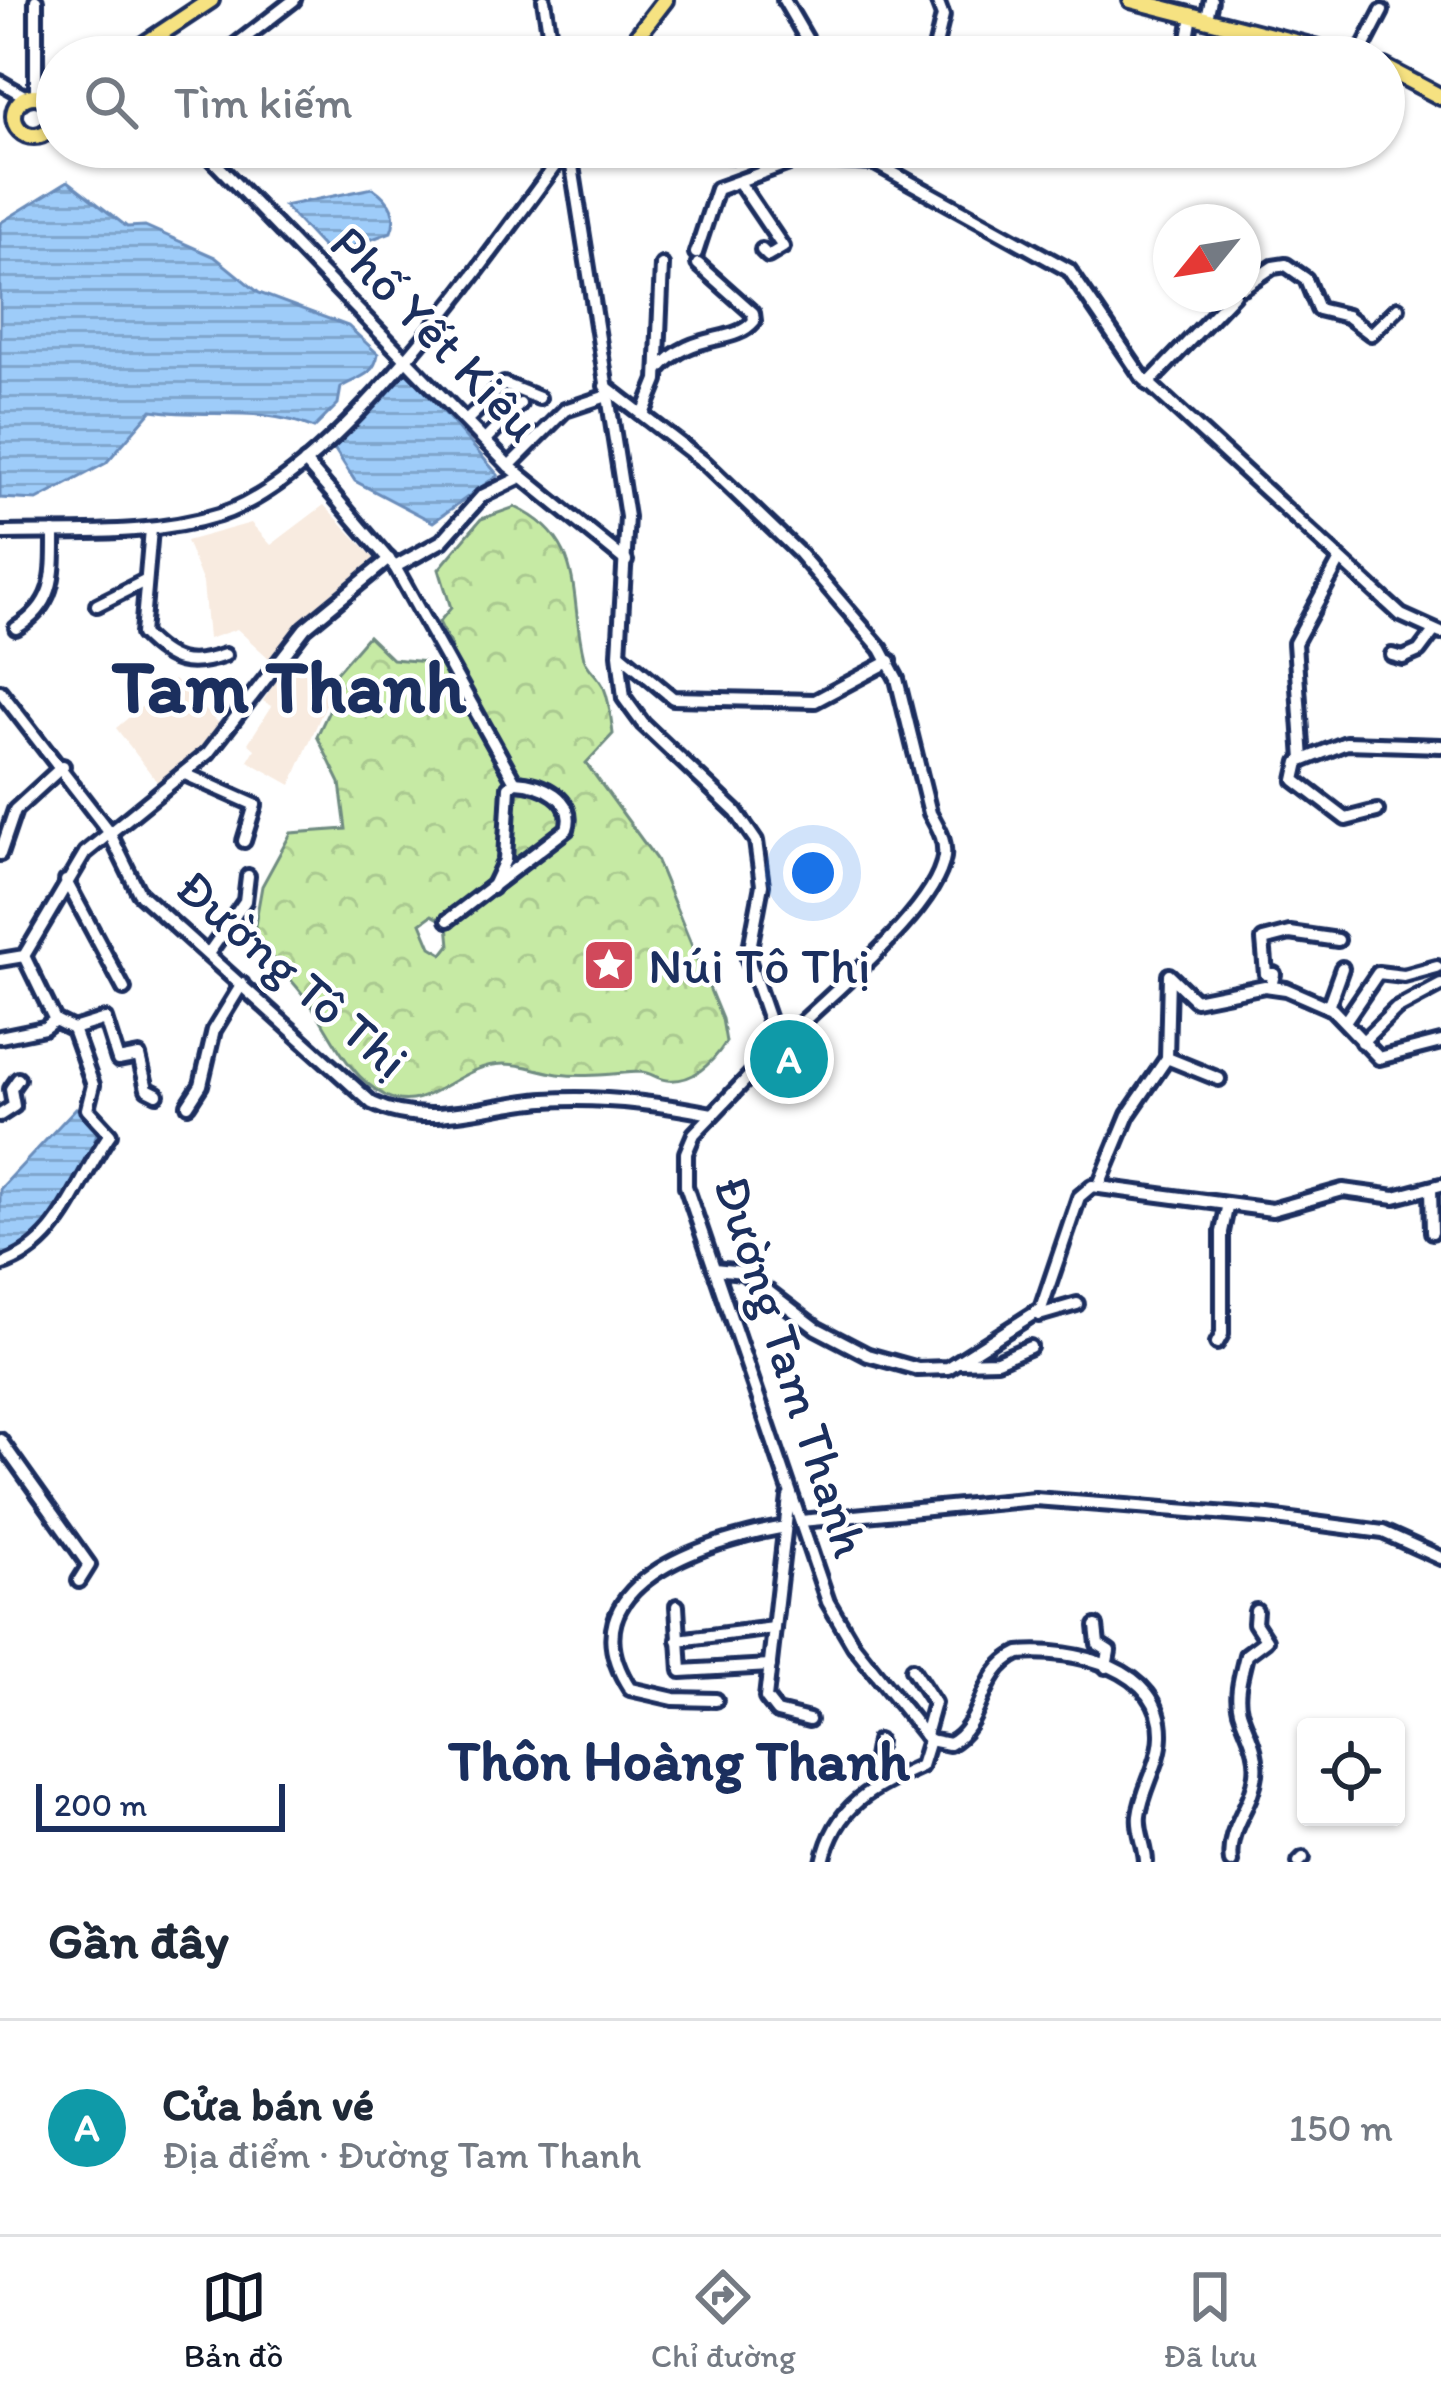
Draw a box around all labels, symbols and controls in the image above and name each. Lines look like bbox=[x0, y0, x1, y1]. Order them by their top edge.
search box bbox=[36, 36, 1405, 168]
icon: search bbox=[78, 69, 144, 135]
text: Tìm kiếm bbox=[174, 75, 353, 129]
north arrow bbox=[1153, 204, 1261, 312]
street label: Phố Yết Kiêu bbox=[318, 213, 553, 454]
district label: Tam Thanh bbox=[111, 641, 467, 731]
your location bbox=[783, 843, 843, 903]
street label: Đường Tô Thị bbox=[164, 856, 421, 1091]
place label: Núi Tô Thị bbox=[648, 935, 870, 996]
place icon: Núi Tô Thị bbox=[581, 937, 637, 993]
pin: A bbox=[750, 1014, 828, 1104]
street label: Đường Tam Thanh bbox=[701, 1168, 882, 1564]
map controls bbox=[1297, 1718, 1405, 1826]
button: locate bbox=[1297, 1718, 1405, 1826]
district label: Thôn Hoàng Thanh bbox=[447, 1726, 911, 1794]
scale bar bbox=[36, 1778, 285, 1831]
text: 200 m bbox=[54, 1785, 147, 1824]
text: Gần đây bbox=[48, 1910, 229, 1971]
text: Cửa bán vé bbox=[162, 2077, 374, 2131]
text: A bbox=[75, 2104, 99, 2151]
text: 150 m bbox=[1289, 2104, 1393, 2151]
text: Địa điểm · Đường Tam Thanh bbox=[162, 2131, 641, 2178]
tab: Bản đồ bbox=[184, 2264, 283, 2375]
tab: Chỉ đường bbox=[651, 2264, 796, 2375]
tab: Đã lưu bbox=[1163, 2264, 1257, 2375]

